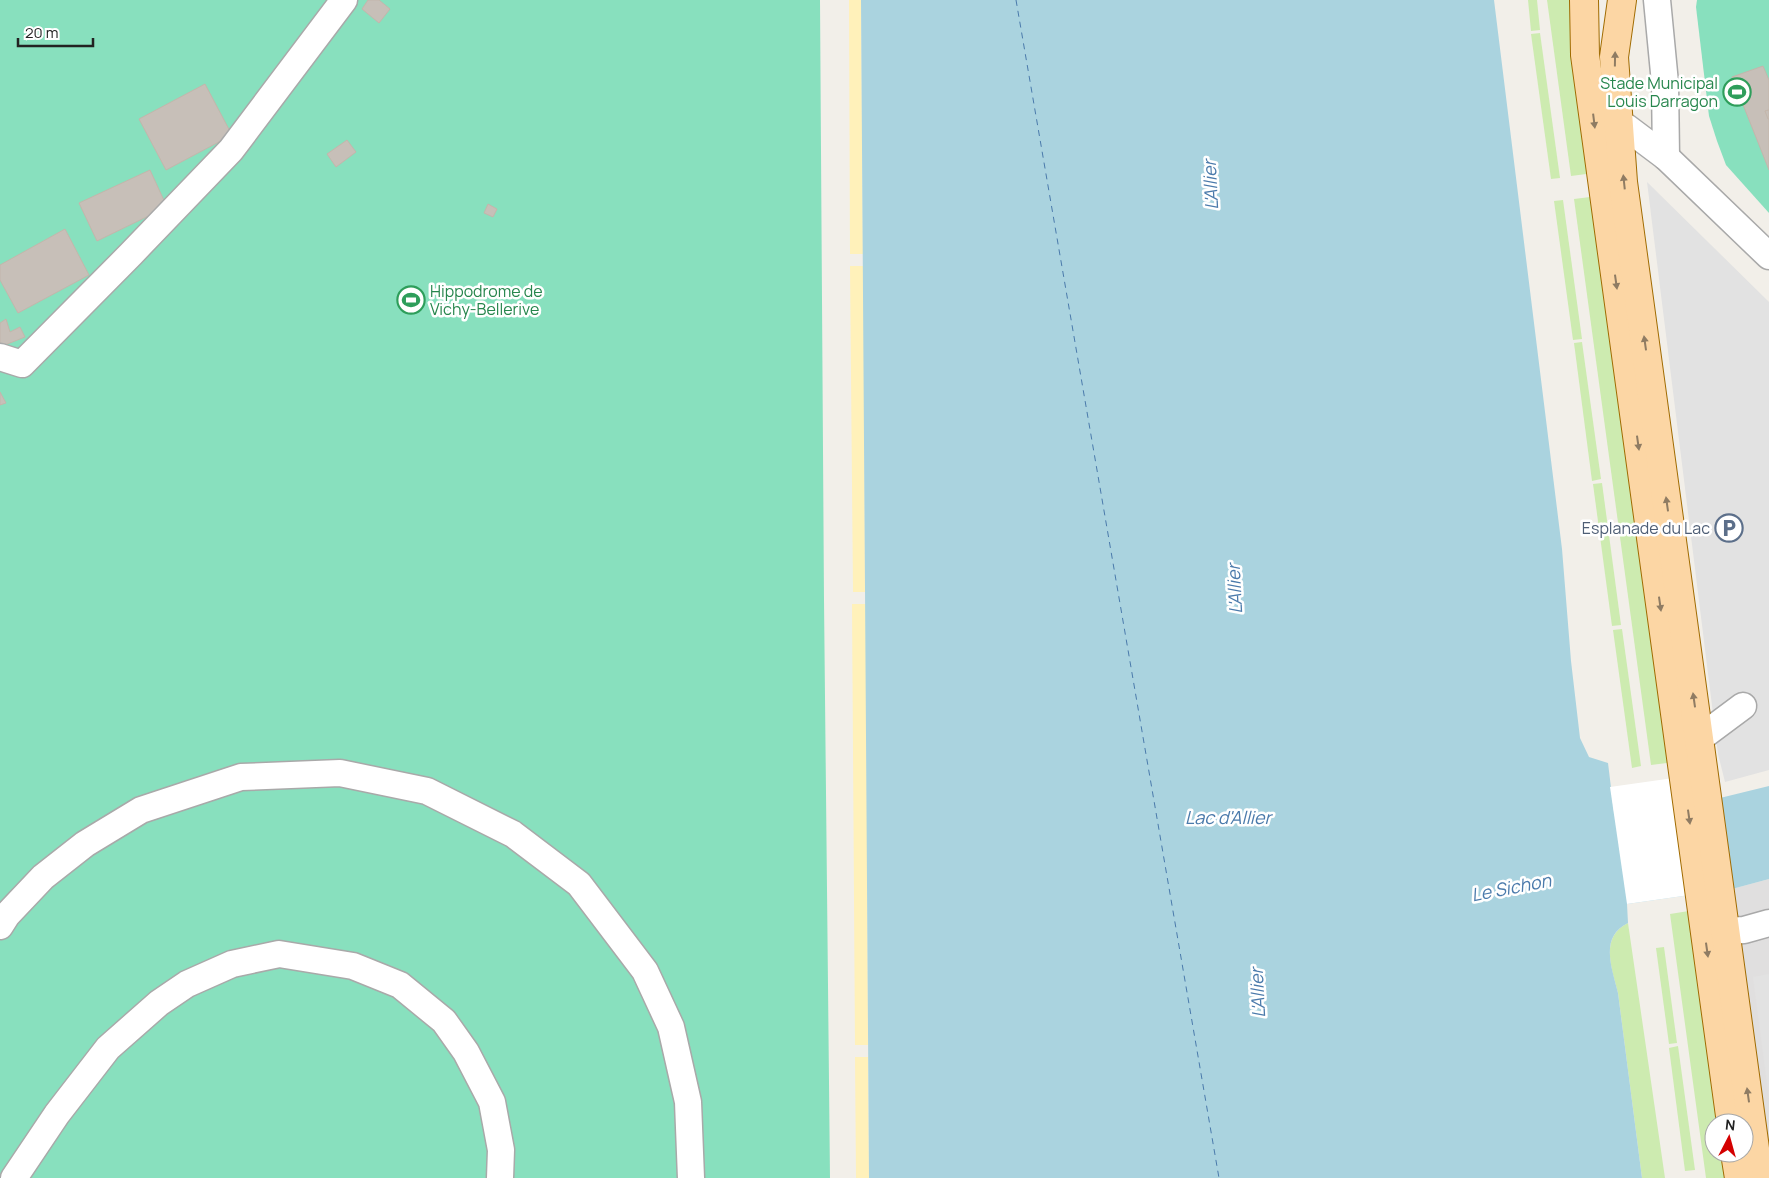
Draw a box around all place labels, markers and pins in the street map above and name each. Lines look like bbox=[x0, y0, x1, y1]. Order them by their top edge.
place label: Stade Municipal Louis Darragon bbox=[1600, 72, 1718, 112]
sports icon: Stade Municipal Louis Darragon bbox=[1722, 77, 1752, 107]
place label: Hippodrome de Vichy-Bellerive bbox=[430, 280, 543, 320]
sports icon: Hippodrome de Vichy-Bellerive bbox=[396, 285, 426, 315]
parking icon: Esplanade du Lac bbox=[1714, 513, 1744, 543]
place label: Esplanade du Lac bbox=[1582, 517, 1710, 539]

